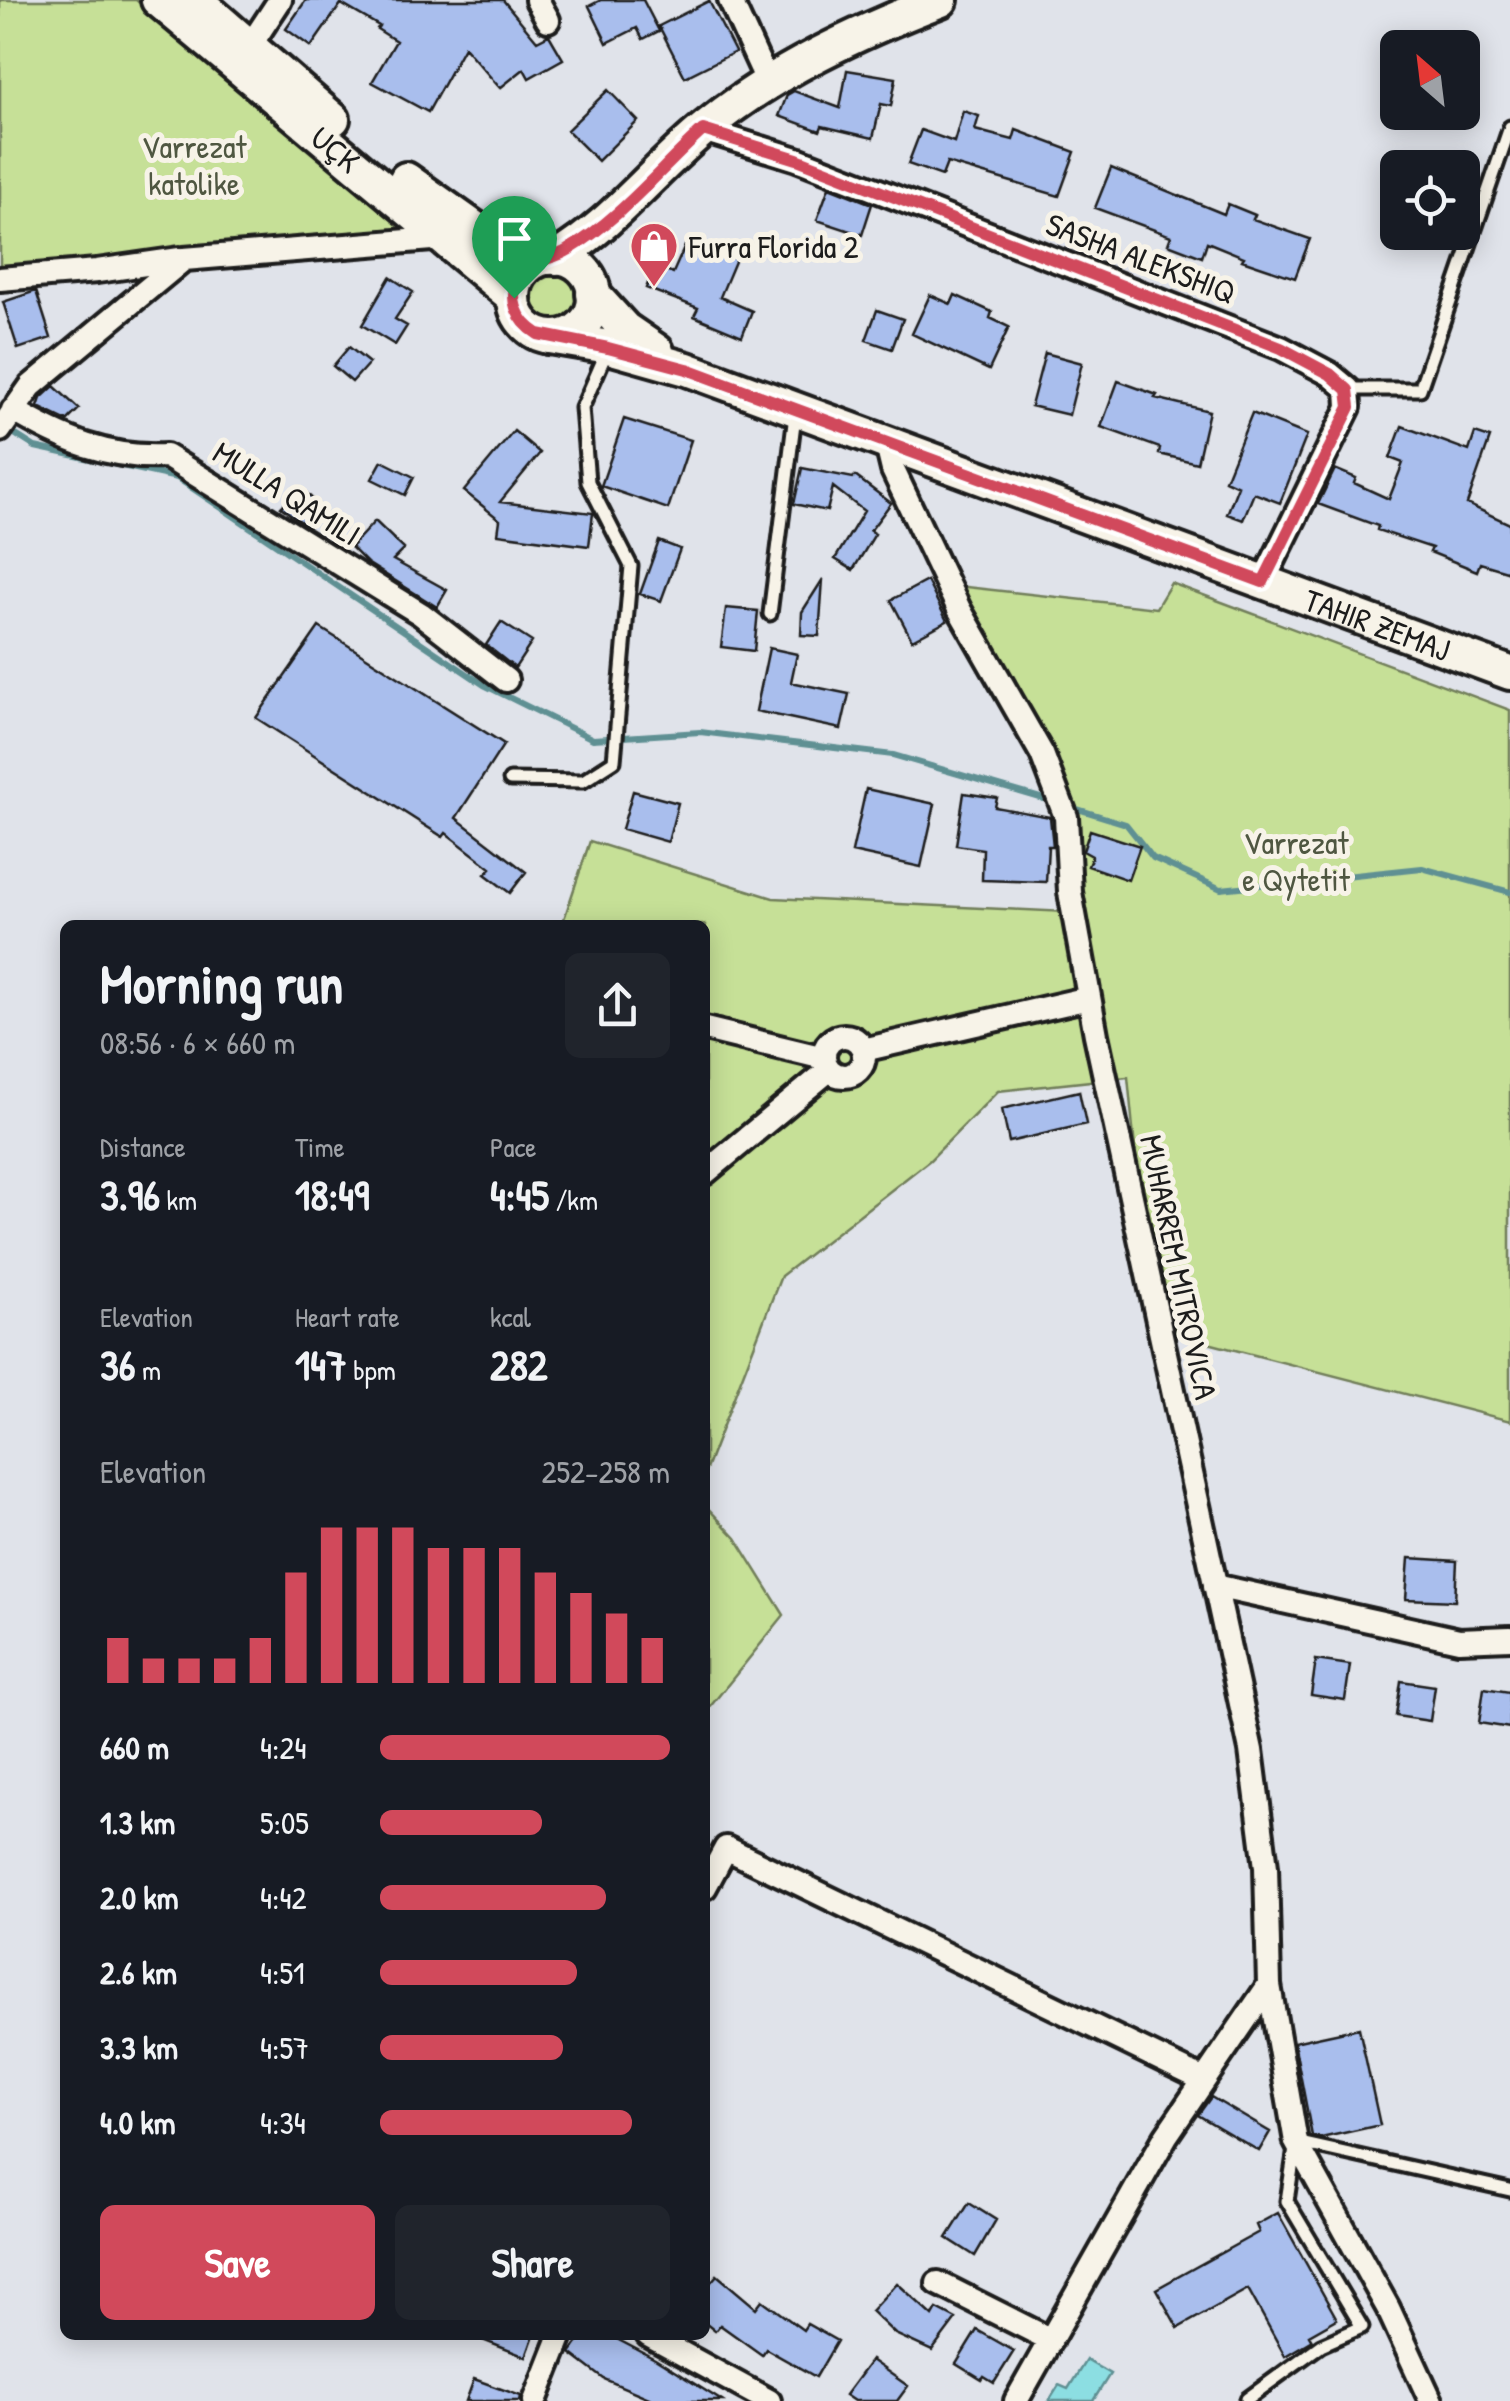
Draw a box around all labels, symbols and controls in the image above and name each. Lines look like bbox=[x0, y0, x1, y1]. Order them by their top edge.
north arrow bbox=[1380, 30, 1480, 130]
map controls bbox=[1380, 30, 1480, 250]
street label: UÇK bbox=[302, 116, 370, 182]
park label: Varrezat katolike bbox=[141, 125, 248, 205]
button: locate bbox=[1380, 150, 1480, 250]
pin bbox=[472, 196, 557, 299]
street label: SASHA ALEKSHIQ bbox=[1040, 202, 1242, 314]
icon: arrive bbox=[487, 211, 542, 266]
shop icon: Furra Florida 2 bbox=[628, 220, 680, 288]
place label: Furra Florida 2 bbox=[688, 225, 859, 268]
street label: MULLA QAMILI bbox=[205, 431, 369, 555]
street label: TAHIR ZEMAJ bbox=[1299, 578, 1456, 671]
park label: Varrezat e Qytetit bbox=[1242, 821, 1351, 901]
text: Morning run bbox=[100, 946, 343, 1020]
button: share bbox=[565, 953, 670, 1058]
text: 08:56 · 6 × 660 m bbox=[100, 1021, 295, 1064]
text: Distance bbox=[100, 1128, 186, 1166]
text: Time bbox=[295, 1128, 345, 1166]
text: Pace bbox=[490, 1128, 536, 1166]
street label: MUHARREM MITROVICA bbox=[1130, 1131, 1228, 1404]
text: 3.96 bbox=[100, 1166, 160, 1223]
text: 18:49 bbox=[295, 1166, 369, 1223]
text: 4:45 bbox=[490, 1166, 549, 1223]
text: km bbox=[160, 1181, 197, 1219]
text: /km bbox=[549, 1181, 598, 1219]
text: Elevation bbox=[100, 1298, 193, 1336]
text: Heart rate bbox=[295, 1298, 400, 1336]
text: kcal bbox=[490, 1298, 531, 1336]
text: 36 bbox=[100, 1336, 136, 1393]
text: 147 bbox=[295, 1336, 347, 1393]
text: 282 bbox=[490, 1336, 548, 1393]
text: m bbox=[136, 1351, 161, 1389]
text: bpm bbox=[347, 1351, 396, 1389]
text: Elevation bbox=[100, 1450, 206, 1493]
text: 252–258 m bbox=[542, 1450, 670, 1493]
text: 660 m bbox=[100, 1726, 169, 1769]
text: 4:24 bbox=[260, 1726, 306, 1769]
text: 1.3 km bbox=[100, 1801, 175, 1844]
text: 5:05 bbox=[260, 1801, 309, 1844]
text: 2.0 km bbox=[100, 1876, 179, 1919]
text: 4:42 bbox=[260, 1876, 306, 1919]
text: 2.6 km bbox=[100, 1951, 177, 1994]
text: 4:51 bbox=[260, 1951, 305, 1994]
text: 3.3 km bbox=[100, 2026, 178, 2069]
text: 4:57 bbox=[260, 2026, 309, 2069]
text: 4.0 km bbox=[100, 2101, 176, 2144]
text: 4:34 bbox=[260, 2101, 306, 2144]
button: Save bbox=[100, 2205, 375, 2320]
button: Share bbox=[395, 2205, 670, 2320]

